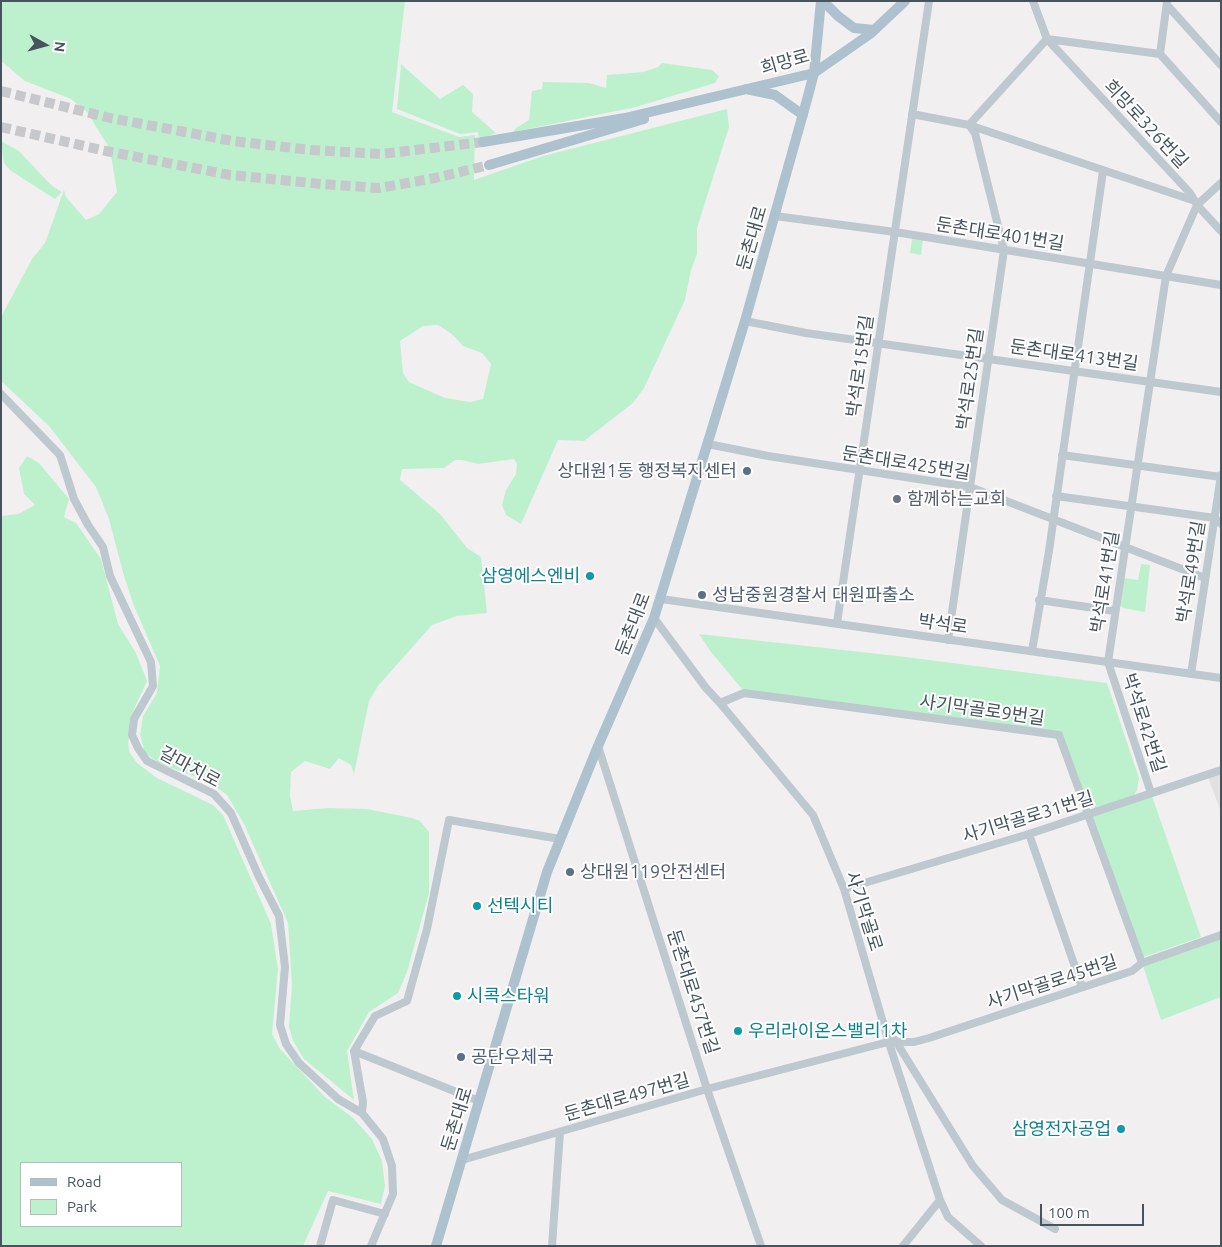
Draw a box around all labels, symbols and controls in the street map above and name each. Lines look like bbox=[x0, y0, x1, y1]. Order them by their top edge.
north arrow bbox=[20, 20, 70, 70]
text: N bbox=[51, 41, 68, 53]
street label: 희망로 bbox=[758, 45, 812, 79]
street label: 희망로326번길 bbox=[1099, 75, 1193, 173]
street label: 둔촌대로 bbox=[732, 203, 772, 273]
street label: 둔촌대로401번길 bbox=[934, 213, 1066, 255]
street label: 박석로15번길 bbox=[842, 313, 878, 419]
street label: 박석로25번길 bbox=[952, 326, 988, 432]
street label: 둔촌대로413번길 bbox=[1008, 335, 1140, 375]
street label: 둔촌대로425번길 bbox=[840, 442, 972, 484]
place label: 상대원1동 행정복지센터 bbox=[557, 460, 737, 482]
marker: 상대원1동 행정복지센터 bbox=[741, 465, 753, 477]
place label: 함께하는교회 bbox=[907, 488, 1006, 510]
marker: 함께하는교회 bbox=[891, 493, 903, 505]
street label: 박석로49번길 bbox=[1172, 519, 1210, 625]
street label: 박석로41번길 bbox=[1086, 529, 1124, 635]
place label: 삼영에스엔비 bbox=[481, 565, 580, 587]
marker: 삼영에스엔비 bbox=[584, 570, 596, 582]
place label: 성남중원경찰서 대원파출소 bbox=[712, 584, 915, 606]
street label: 둔촌대로 bbox=[611, 589, 655, 659]
marker: 성남중원경찰서 대원파출소 bbox=[696, 589, 708, 601]
street label: 박석로 bbox=[917, 610, 969, 638]
street label: 박석로42번길 bbox=[1118, 671, 1170, 775]
street label: 사기막골로9번길 bbox=[918, 691, 1046, 729]
street label: 갈마치로 bbox=[156, 742, 224, 792]
street label: 사기막골로31번길 bbox=[960, 787, 1096, 847]
place label: 상대원119안전센터 bbox=[580, 861, 726, 883]
marker: 상대원119안전센터 bbox=[564, 866, 576, 878]
street label: 사기막골로 bbox=[841, 868, 887, 954]
place label: 선텍시티 bbox=[487, 895, 553, 917]
marker: 선텍시티 bbox=[471, 900, 483, 912]
street label: 둔촌대로457번길 bbox=[663, 927, 723, 1057]
street label: 사기막골로45번길 bbox=[984, 951, 1120, 1013]
place label: 시콕스타워 bbox=[467, 985, 550, 1007]
marker: 시콕스타워 bbox=[451, 990, 463, 1002]
place label: 우리라이온스밸리1차 bbox=[748, 1020, 907, 1042]
marker: 우리라이온스밸리1차 bbox=[732, 1025, 744, 1037]
place label: 공단우체국 bbox=[471, 1046, 554, 1068]
marker: 공단우체국 bbox=[455, 1051, 467, 1063]
street label: 둔촌대로497번길 bbox=[562, 1069, 692, 1125]
street label: 둔촌대로 bbox=[437, 1084, 477, 1154]
place label: 삼영전자공업 bbox=[1012, 1118, 1111, 1140]
marker: 삼영전자공업 bbox=[1115, 1123, 1127, 1135]
legend bbox=[20, 1162, 182, 1227]
text: Road bbox=[67, 1173, 102, 1190]
scale bar bbox=[1042, 1194, 1146, 1226]
text: Park bbox=[67, 1198, 97, 1215]
text: 100 m bbox=[1048, 1204, 1090, 1221]

